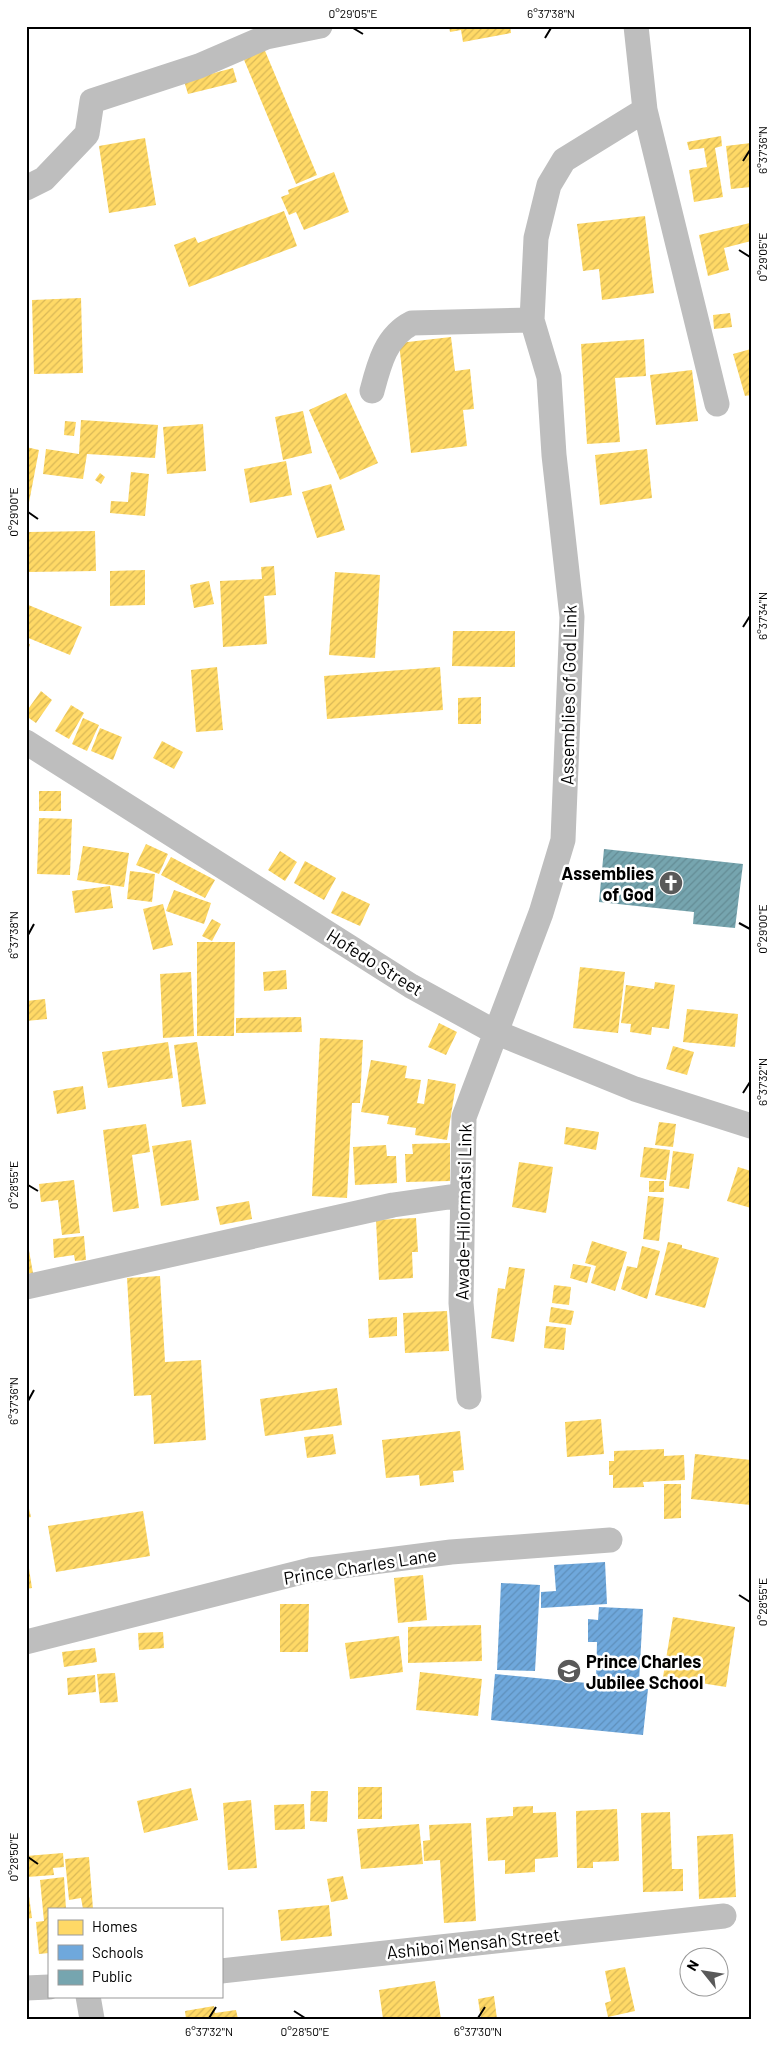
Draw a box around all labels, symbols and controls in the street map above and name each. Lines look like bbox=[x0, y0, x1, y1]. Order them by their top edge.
text: 0°29'05"E bbox=[329, 6, 377, 20]
text: 6°37'38"N bbox=[527, 6, 575, 20]
text: 6°37'36"N bbox=[755, 126, 769, 174]
text: 0°29'05"E bbox=[755, 233, 769, 281]
text: 0°29'00"E bbox=[6, 487, 20, 537]
text: 6°37'34"N bbox=[755, 592, 769, 640]
street label: Assemblies of God Link bbox=[555, 605, 581, 785]
place label: Assemblies of God bbox=[561, 862, 654, 905]
church icon: Assemblies of God bbox=[658, 870, 684, 896]
text: 0°29'00"E bbox=[755, 904, 769, 954]
text: 6°37'38"N bbox=[6, 911, 20, 959]
street label: Hofedo Street bbox=[323, 924, 427, 1000]
text: 6°37'32"N bbox=[755, 1058, 769, 1106]
street label: Awade-Hilormatsi Link bbox=[450, 1123, 476, 1301]
text: 0°28'55"E bbox=[6, 1161, 20, 1209]
text: 6°37'36"N bbox=[6, 1377, 20, 1425]
street label: Prince Charles Lane bbox=[282, 1543, 438, 1589]
text: 0°28'55"E bbox=[755, 1578, 769, 1626]
place label: Prince Charles Jubilee School bbox=[586, 1650, 703, 1693]
school or university icon: Prince Charles Jubilee School bbox=[556, 1658, 582, 1684]
text: 0°28'50"E bbox=[6, 1833, 20, 1881]
legend bbox=[48, 1908, 222, 1998]
text: Homes bbox=[92, 1917, 137, 1935]
street label: Ashiboi Mensah Street bbox=[385, 1923, 561, 1963]
text: Schools bbox=[92, 1943, 144, 1961]
north arrow bbox=[680, 1948, 730, 1998]
text: N bbox=[683, 1957, 702, 1974]
text: Public bbox=[92, 1967, 132, 1985]
text: 6°37'32"N bbox=[185, 2024, 233, 2038]
text: 0°28'50"E bbox=[281, 2024, 329, 2038]
text: 6°37'30"N bbox=[454, 2024, 502, 2038]

